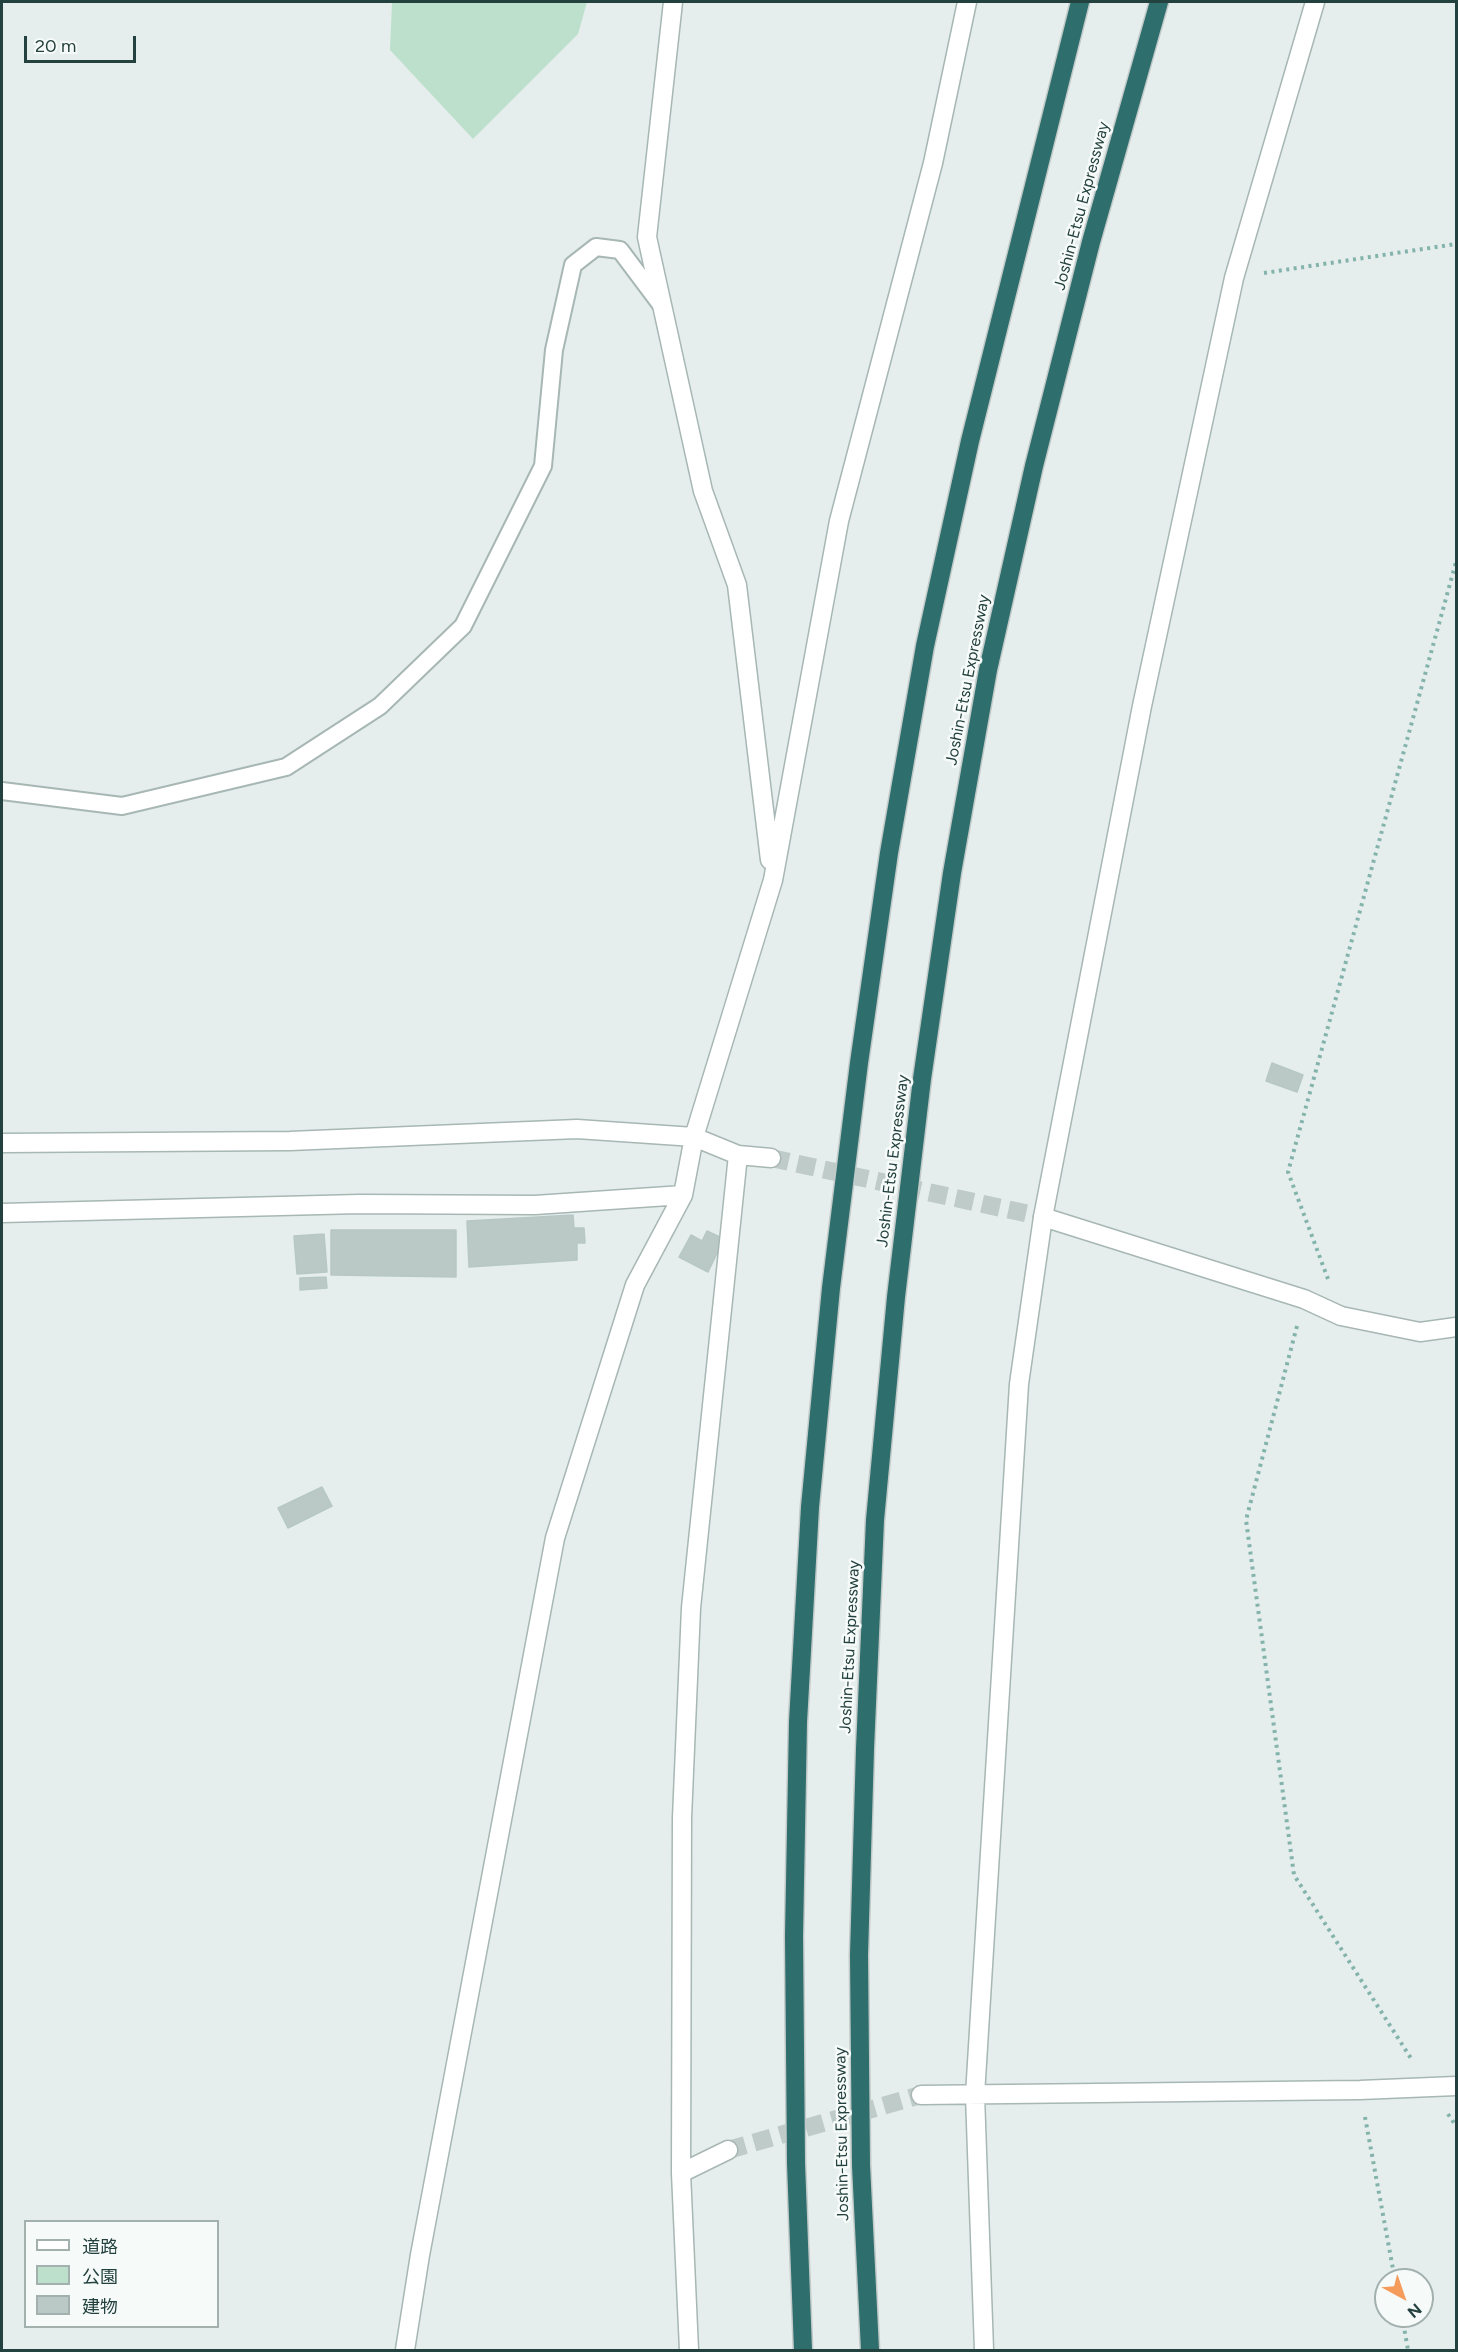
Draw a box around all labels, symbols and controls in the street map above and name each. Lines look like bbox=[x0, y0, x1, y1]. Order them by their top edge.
scale bar bbox=[27, 24, 140, 62]
text: 20 m bbox=[35, 35, 76, 57]
street label: Joshin-Etsu Expressway bbox=[1050, 120, 1114, 292]
street label: Joshin-Etsu Expressway bbox=[942, 593, 994, 767]
street label: Joshin-Etsu Expressway bbox=[873, 1074, 913, 1248]
street label: Joshin-Etsu Expressway bbox=[836, 1560, 864, 1734]
street label: Joshin-Etsu Expressway bbox=[831, 2047, 853, 2221]
legend bbox=[24, 2220, 219, 2328]
text: 道路 bbox=[82, 2236, 118, 2258]
text: 公園 bbox=[82, 2266, 118, 2288]
north arrow bbox=[1374, 2268, 1434, 2328]
text: 建物 bbox=[82, 2296, 118, 2318]
text: N bbox=[1404, 2299, 1425, 2322]

